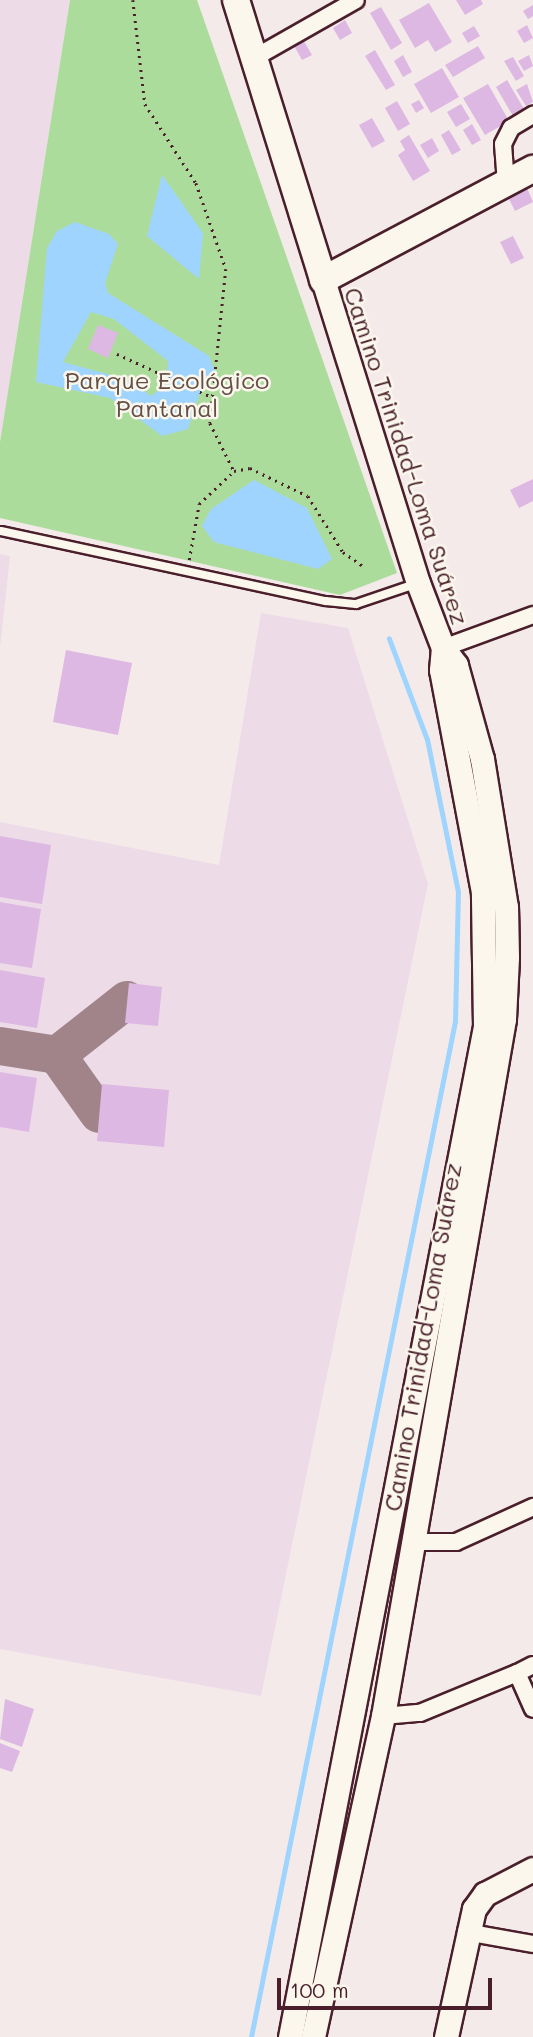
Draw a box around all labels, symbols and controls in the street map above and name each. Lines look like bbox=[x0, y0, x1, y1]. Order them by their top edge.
street label: Camino Trinidad-Loma Suárez bbox=[339, 284, 475, 628]
park label: Parque Ecológico Pantanal bbox=[65, 366, 269, 422]
street label: Camino Trinidad-Loma Suárez bbox=[377, 1161, 467, 1513]
scale bar bbox=[281, 1964, 496, 2008]
text: 100 m bbox=[290, 1976, 349, 2003]

